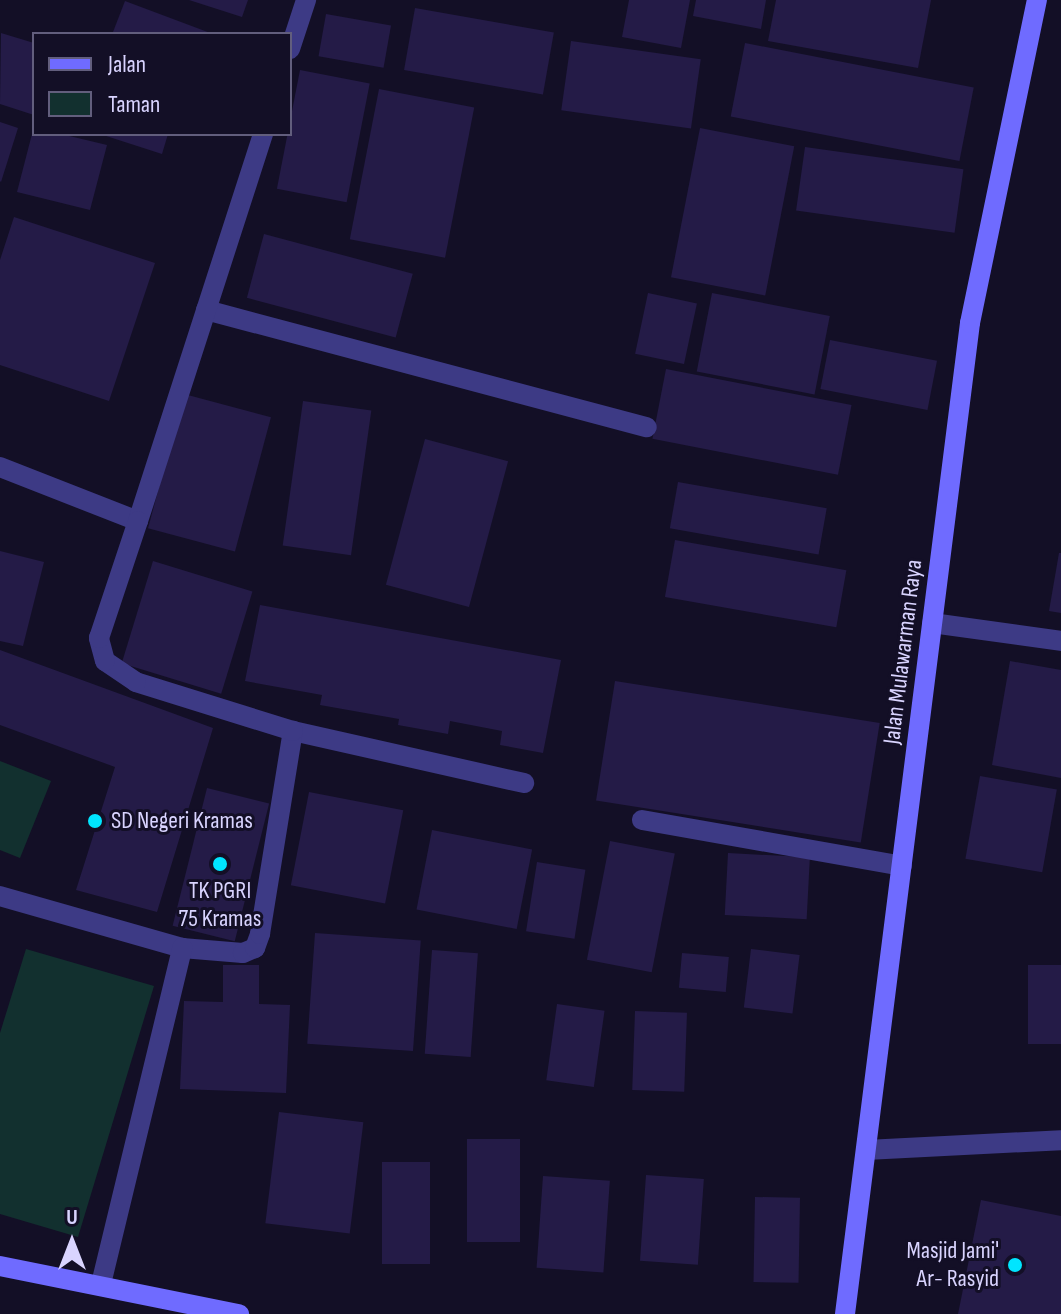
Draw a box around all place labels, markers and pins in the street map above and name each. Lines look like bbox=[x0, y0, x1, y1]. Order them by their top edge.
place label: SD Negeri Kramas bbox=[111, 807, 253, 835]
marker: SD Negeri Kramas bbox=[86, 812, 104, 830]
marker: TK PGRI 75 Kramas bbox=[211, 855, 229, 873]
place label: TK PGRI 75 Kramas bbox=[179, 877, 261, 933]
place label: Masjid Jami' Ar- Rasyid bbox=[907, 1237, 999, 1293]
marker: Masjid Jami' Ar- Rasyid bbox=[1006, 1256, 1024, 1274]

